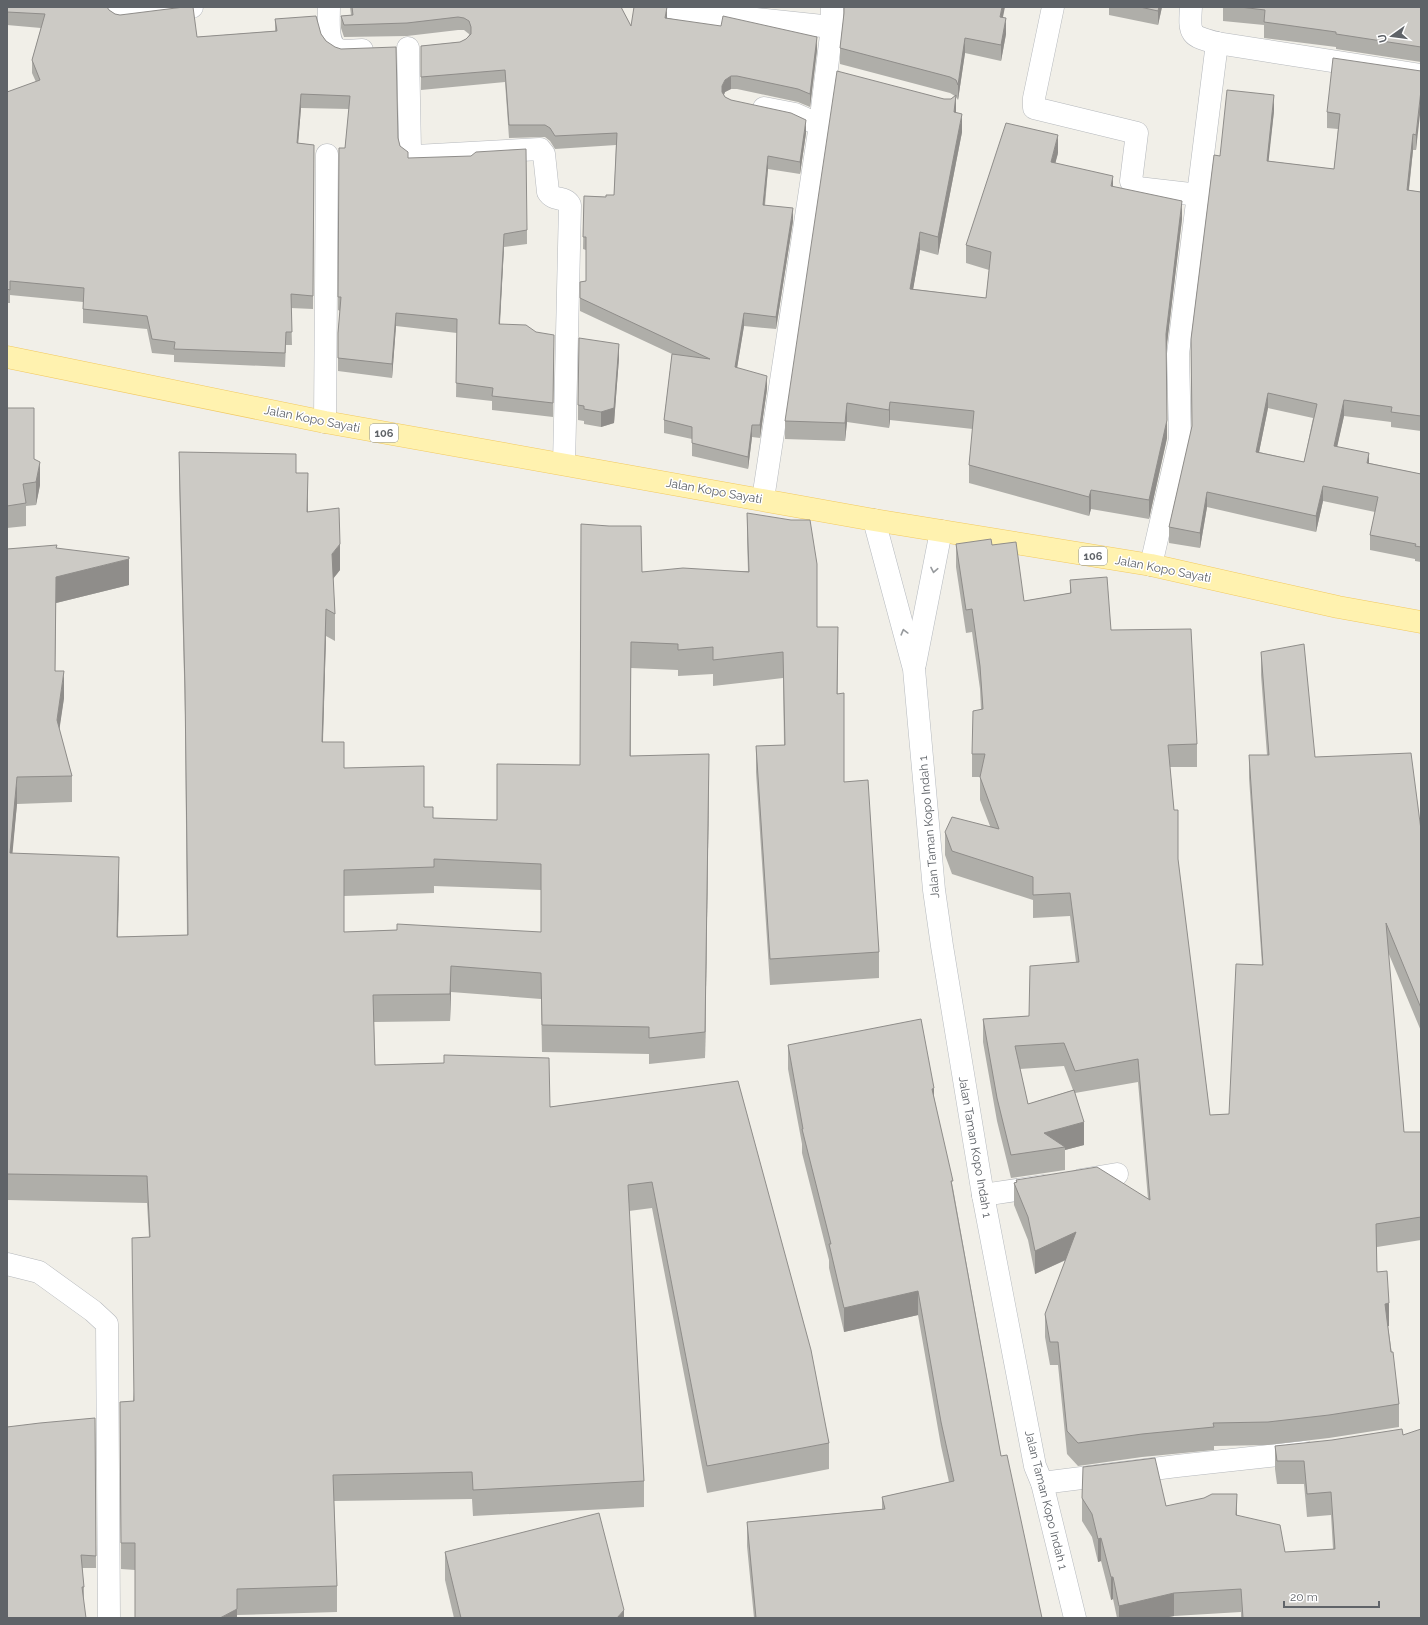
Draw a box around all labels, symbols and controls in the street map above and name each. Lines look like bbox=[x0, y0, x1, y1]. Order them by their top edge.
north arrow bbox=[1372, 16, 1412, 56]
text: U bbox=[1375, 33, 1390, 44]
street label: Jalan Kopo Sayati bbox=[263, 403, 361, 435]
road number: 106 bbox=[370, 424, 398, 442]
street label: Jalan Kopo Sayati bbox=[665, 476, 763, 506]
road number: 106 bbox=[1079, 547, 1107, 565]
street label: Jalan Kopo Sayati bbox=[1114, 553, 1212, 585]
one-way arrow bbox=[930, 567, 938, 573]
one-way arrow bbox=[900, 628, 909, 635]
street label: Jalan Taman Kopo Indah 1 bbox=[916, 755, 942, 899]
street label: Jalan Taman Kopo Indah 1 bbox=[956, 1075, 994, 1219]
street label: Jalan Taman Kopo Indah 1 bbox=[1022, 1429, 1070, 1571]
scale bar bbox=[1284, 1583, 1379, 1609]
text: 20 m bbox=[1290, 1590, 1318, 1604]

